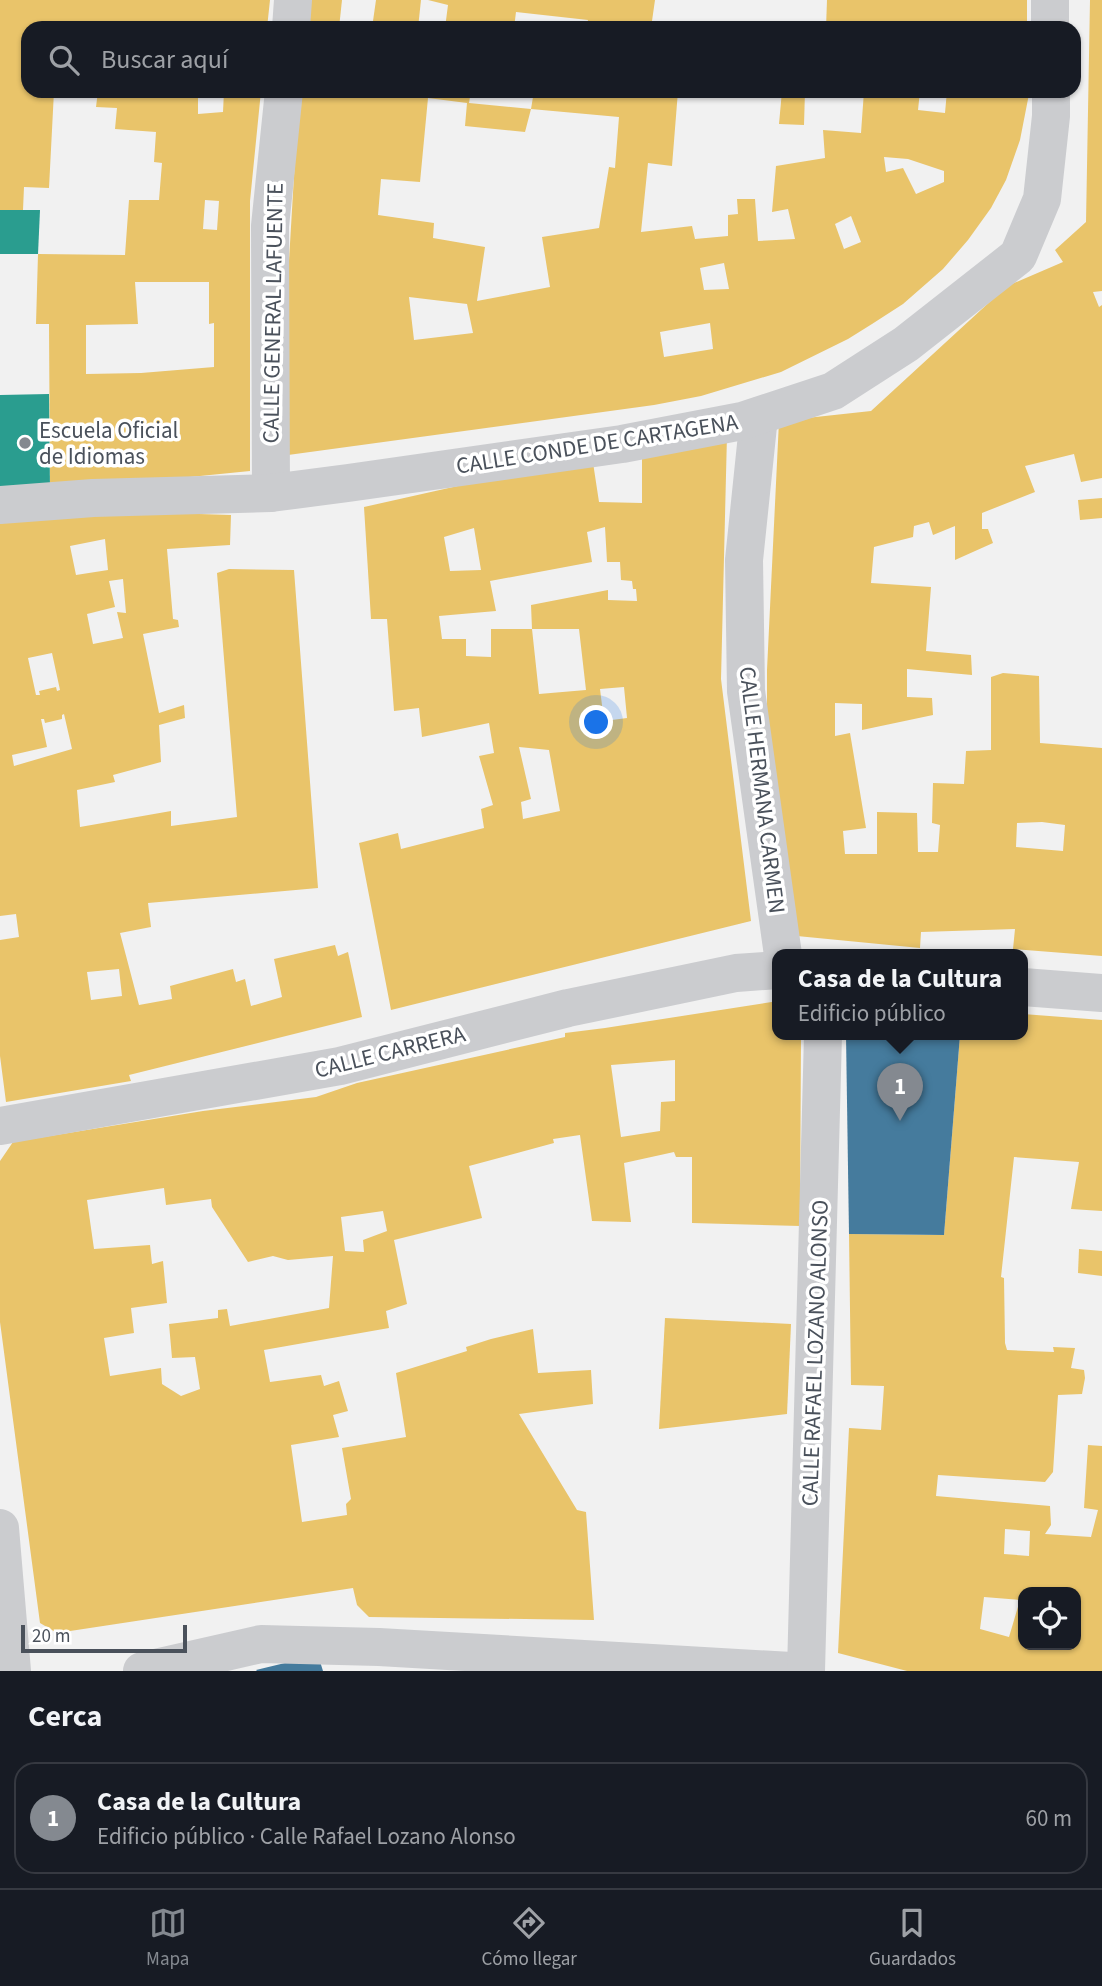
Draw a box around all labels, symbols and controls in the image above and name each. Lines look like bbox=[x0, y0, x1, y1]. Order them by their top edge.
search box bbox=[21, 21, 1081, 98]
icon: search bbox=[45, 41, 83, 79]
text: Buscar aquí bbox=[101, 41, 228, 78]
street label: CALLE GENERAL LAFUENTE bbox=[254, 182, 292, 444]
street label: CALLE CONDE DE CARTAGENA bbox=[454, 405, 741, 483]
place label: Escuela Oficial de Idiomas bbox=[39, 414, 178, 473]
marker: Escuela Oficial de Idiomas bbox=[17, 435, 33, 451]
street label: CALLE HERMANA CARMEN bbox=[730, 665, 794, 915]
your location bbox=[579, 705, 613, 739]
popup bbox=[772, 949, 1028, 1040]
text: Casa de la Cultura bbox=[798, 960, 1002, 997]
text: Edificio público bbox=[798, 997, 946, 1030]
street label: CALLE CARRERA bbox=[311, 1017, 469, 1087]
pin: 1 bbox=[877, 1063, 923, 1121]
street label: CALLE RAFAEL LOZANO ALONSO bbox=[793, 1199, 837, 1507]
map controls bbox=[1018, 1587, 1081, 1650]
button: locate bbox=[1018, 1587, 1081, 1650]
scale bar bbox=[21, 1622, 187, 1654]
text: 20 m bbox=[32, 1623, 70, 1650]
text: Cerca bbox=[28, 1695, 102, 1738]
text: Casa de la Cultura bbox=[97, 1783, 301, 1820]
text: 1 bbox=[47, 1802, 59, 1835]
text: 60 m bbox=[1025, 1802, 1072, 1835]
text: Edificio público · Calle Rafael Lozano Alonso bbox=[97, 1820, 516, 1853]
tab: Mapa bbox=[146, 1904, 189, 1973]
tab: Cómo llegar bbox=[481, 1904, 577, 1973]
tab: Guardados bbox=[869, 1904, 956, 1973]

